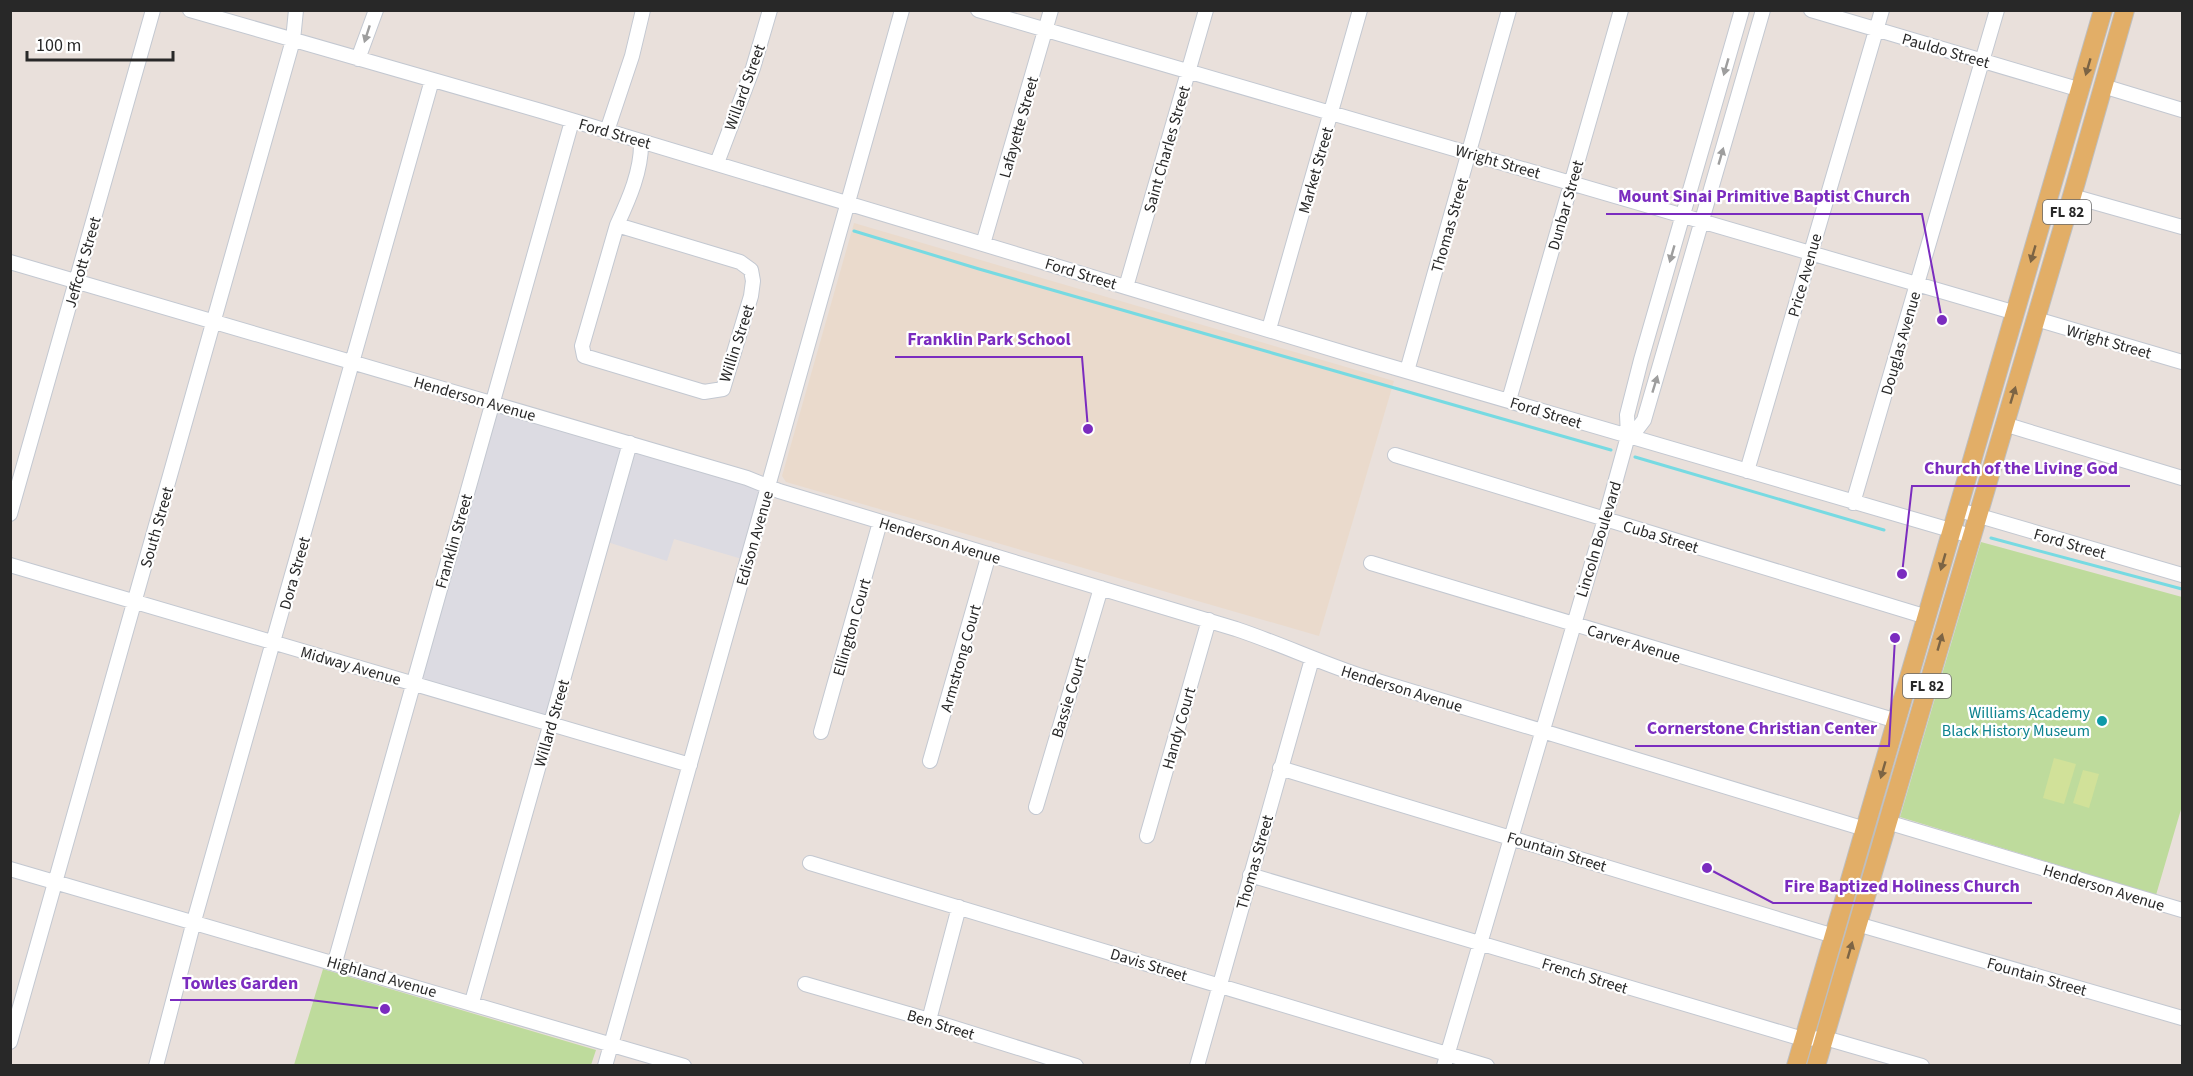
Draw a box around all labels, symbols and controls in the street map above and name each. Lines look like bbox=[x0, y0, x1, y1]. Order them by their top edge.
scale bar bbox=[27, 24, 172, 62]
one-way arrow bbox=[362, 25, 371, 43]
street label: Pauldo Street bbox=[1899, 28, 1993, 74]
text: 100 m bbox=[36, 33, 81, 58]
street label: Willard Street bbox=[719, 41, 771, 134]
one-way arrow bbox=[1721, 58, 1730, 76]
one-way arrow bbox=[2082, 58, 2092, 76]
street label: Lafayette Street bbox=[994, 73, 1044, 181]
street label: Saint Charles Street bbox=[1138, 83, 1196, 215]
street label: Ford Street bbox=[576, 113, 654, 155]
street label: Market Street bbox=[1293, 124, 1339, 216]
street label: Wright Street bbox=[1453, 139, 1543, 185]
one-way arrow bbox=[1717, 147, 1726, 165]
street label: Dunbar Street bbox=[1543, 157, 1589, 253]
street label: Thomas Street bbox=[1426, 175, 1474, 275]
callout: Mount Sinai Primitive Baptist Church bbox=[1606, 178, 1922, 214]
text: Mount Sinai Primitive Baptist Church bbox=[1618, 184, 1910, 209]
road number: FL 82 bbox=[2043, 200, 2091, 224]
street label: Jeffcott Street bbox=[59, 214, 107, 310]
street label: Price Avenue bbox=[1783, 231, 1827, 320]
one-way arrow bbox=[1667, 245, 1676, 263]
one-way arrow bbox=[2028, 245, 2038, 263]
street label: Ford Street bbox=[1042, 253, 1120, 295]
street label: Douglas Avenue bbox=[1876, 289, 1926, 398]
street label: Willin Street bbox=[714, 301, 760, 385]
street label: Wright Street bbox=[2064, 319, 2154, 365]
callout: Franklin Park School bbox=[895, 321, 1082, 357]
text: Franklin Park School bbox=[907, 327, 1071, 352]
street label: Henderson Avenue bbox=[411, 371, 538, 427]
one-way arrow bbox=[1651, 375, 1660, 393]
one-way arrow bbox=[2009, 386, 2018, 404]
street label: Ford Street bbox=[1507, 392, 1585, 434]
callout: Church of the Living God bbox=[1912, 450, 2130, 486]
text: Church of the Living God bbox=[1924, 456, 2118, 481]
street label: Lincoln Boulevard bbox=[1571, 478, 1627, 600]
street label: South Street bbox=[135, 484, 179, 570]
street label: Edison Avenue bbox=[731, 488, 779, 588]
street label: Franklin Street bbox=[430, 491, 478, 591]
street label: Henderson Avenue bbox=[876, 512, 1003, 570]
street label: Cuba Street bbox=[1620, 515, 1702, 559]
street label: Ford Street bbox=[2031, 523, 2109, 565]
street label: Dora Street bbox=[274, 534, 316, 612]
one-way arrow bbox=[1938, 553, 1947, 571]
street label: Ellington Court bbox=[828, 575, 877, 679]
street label: Armstrong Court bbox=[935, 601, 987, 715]
street label: Carver Avenue bbox=[1584, 619, 1683, 669]
one-way arrow bbox=[1936, 633, 1945, 651]
street label: Midway Avenue bbox=[298, 641, 404, 691]
street label: Bassie Court bbox=[1046, 654, 1092, 740]
street label: Henderson Avenue bbox=[1338, 660, 1465, 718]
road number: FL 82 bbox=[1903, 674, 1951, 698]
street label: Willard Street bbox=[529, 676, 575, 770]
street label: Handy Court bbox=[1157, 684, 1201, 772]
place label: Williams Academy Black History Museum bbox=[1942, 702, 2091, 742]
callout: Cornerstone Christian Center bbox=[1635, 710, 1889, 746]
marker: Williams Academy Black History Museum bbox=[2095, 714, 2109, 728]
text: Cornerstone Christian Center bbox=[1647, 716, 1878, 741]
one-way arrow bbox=[1878, 761, 1887, 779]
street label: Thomas Street bbox=[1231, 812, 1279, 912]
street label: Fountain Street bbox=[1504, 826, 1610, 878]
street label: Henderson Avenue bbox=[2040, 859, 2167, 917]
callout: Fire Baptized Holiness Church bbox=[1773, 867, 2032, 903]
text: Fire Baptized Holiness Church bbox=[1784, 874, 2020, 899]
one-way arrow bbox=[1846, 941, 1855, 959]
street label: Davis Street bbox=[1108, 943, 1190, 987]
street label: Highland Avenue bbox=[324, 951, 439, 1003]
street label: French Street bbox=[1539, 952, 1631, 1000]
street label: Fountain Street bbox=[1984, 952, 2090, 1002]
callout: Towles Garden bbox=[170, 964, 310, 1000]
text: Towles Garden bbox=[182, 971, 298, 996]
street label: Ben Street bbox=[904, 1004, 978, 1046]

